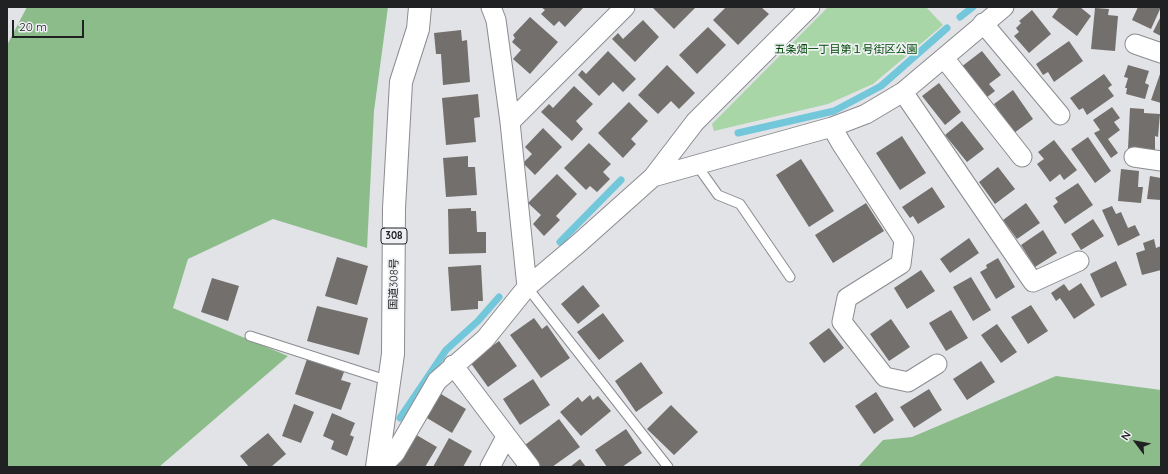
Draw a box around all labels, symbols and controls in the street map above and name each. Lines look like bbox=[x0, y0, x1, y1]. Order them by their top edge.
scale bar bbox=[14, 12, 86, 38]
text: 20 m bbox=[19, 19, 47, 34]
park label: 五条畑一丁目第１号街区公園 bbox=[775, 43, 917, 57]
road number: 308 bbox=[381, 228, 407, 244]
street label: 国道308号 bbox=[387, 258, 401, 310]
north arrow bbox=[1116, 422, 1156, 462]
text: N bbox=[1118, 428, 1134, 443]

